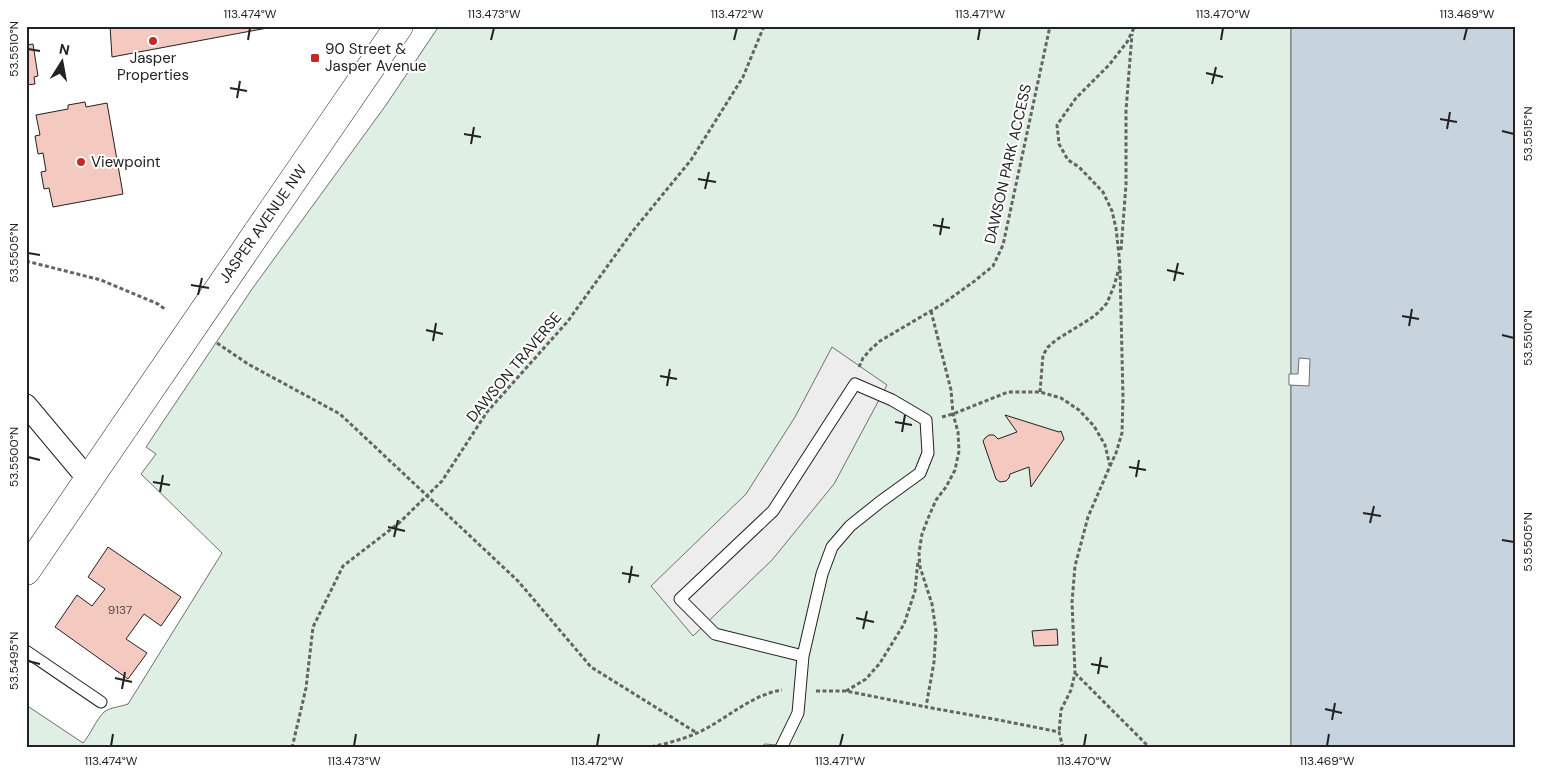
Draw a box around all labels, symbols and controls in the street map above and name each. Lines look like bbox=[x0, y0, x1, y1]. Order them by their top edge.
text: 113.474°W bbox=[224, 6, 277, 22]
text: 113.473°W bbox=[467, 6, 521, 22]
text: 113.472°W bbox=[711, 6, 764, 22]
text: 113.471°W bbox=[955, 6, 1005, 22]
text: 113.470°W bbox=[1196, 6, 1251, 22]
text: 113.469°W bbox=[1440, 6, 1495, 22]
text: 53.5510°N bbox=[6, 21, 22, 77]
marker: Jasper Properties bbox=[147, 35, 159, 47]
north arrow bbox=[38, 38, 88, 88]
text: N bbox=[58, 39, 71, 59]
place label: 90 Street & Jasper Avenue bbox=[325, 39, 427, 76]
place label: Jasper Properties bbox=[117, 48, 189, 85]
marker: 90 Street & Jasper Avenue bbox=[309, 52, 321, 64]
street label: DAWSON PARK ACCESS bbox=[980, 82, 1036, 246]
text: 53.5515°N bbox=[1520, 107, 1536, 161]
place label: Viewpoint bbox=[91, 152, 161, 172]
marker: Viewpoint bbox=[75, 156, 87, 168]
street label: JASPER AVENUE NW bbox=[215, 160, 312, 287]
text: 53.5505°N bbox=[6, 223, 22, 283]
street label: DAWSON TRAVERSE bbox=[462, 308, 566, 426]
text: 53.5510°N bbox=[1520, 310, 1536, 366]
text: 53.5500°N bbox=[6, 427, 22, 487]
text: 53.5505°N bbox=[1520, 512, 1536, 572]
house number: 9137 bbox=[108, 602, 132, 618]
text: 53.5495°N bbox=[6, 632, 22, 690]
text: 113.474°W bbox=[85, 753, 138, 769]
text: 113.473°W bbox=[327, 753, 381, 769]
text: 113.472°W bbox=[571, 753, 624, 769]
text: 113.471°W bbox=[815, 753, 865, 769]
text: 113.470°W bbox=[1057, 753, 1112, 769]
text: 113.469°W bbox=[1300, 753, 1355, 769]

